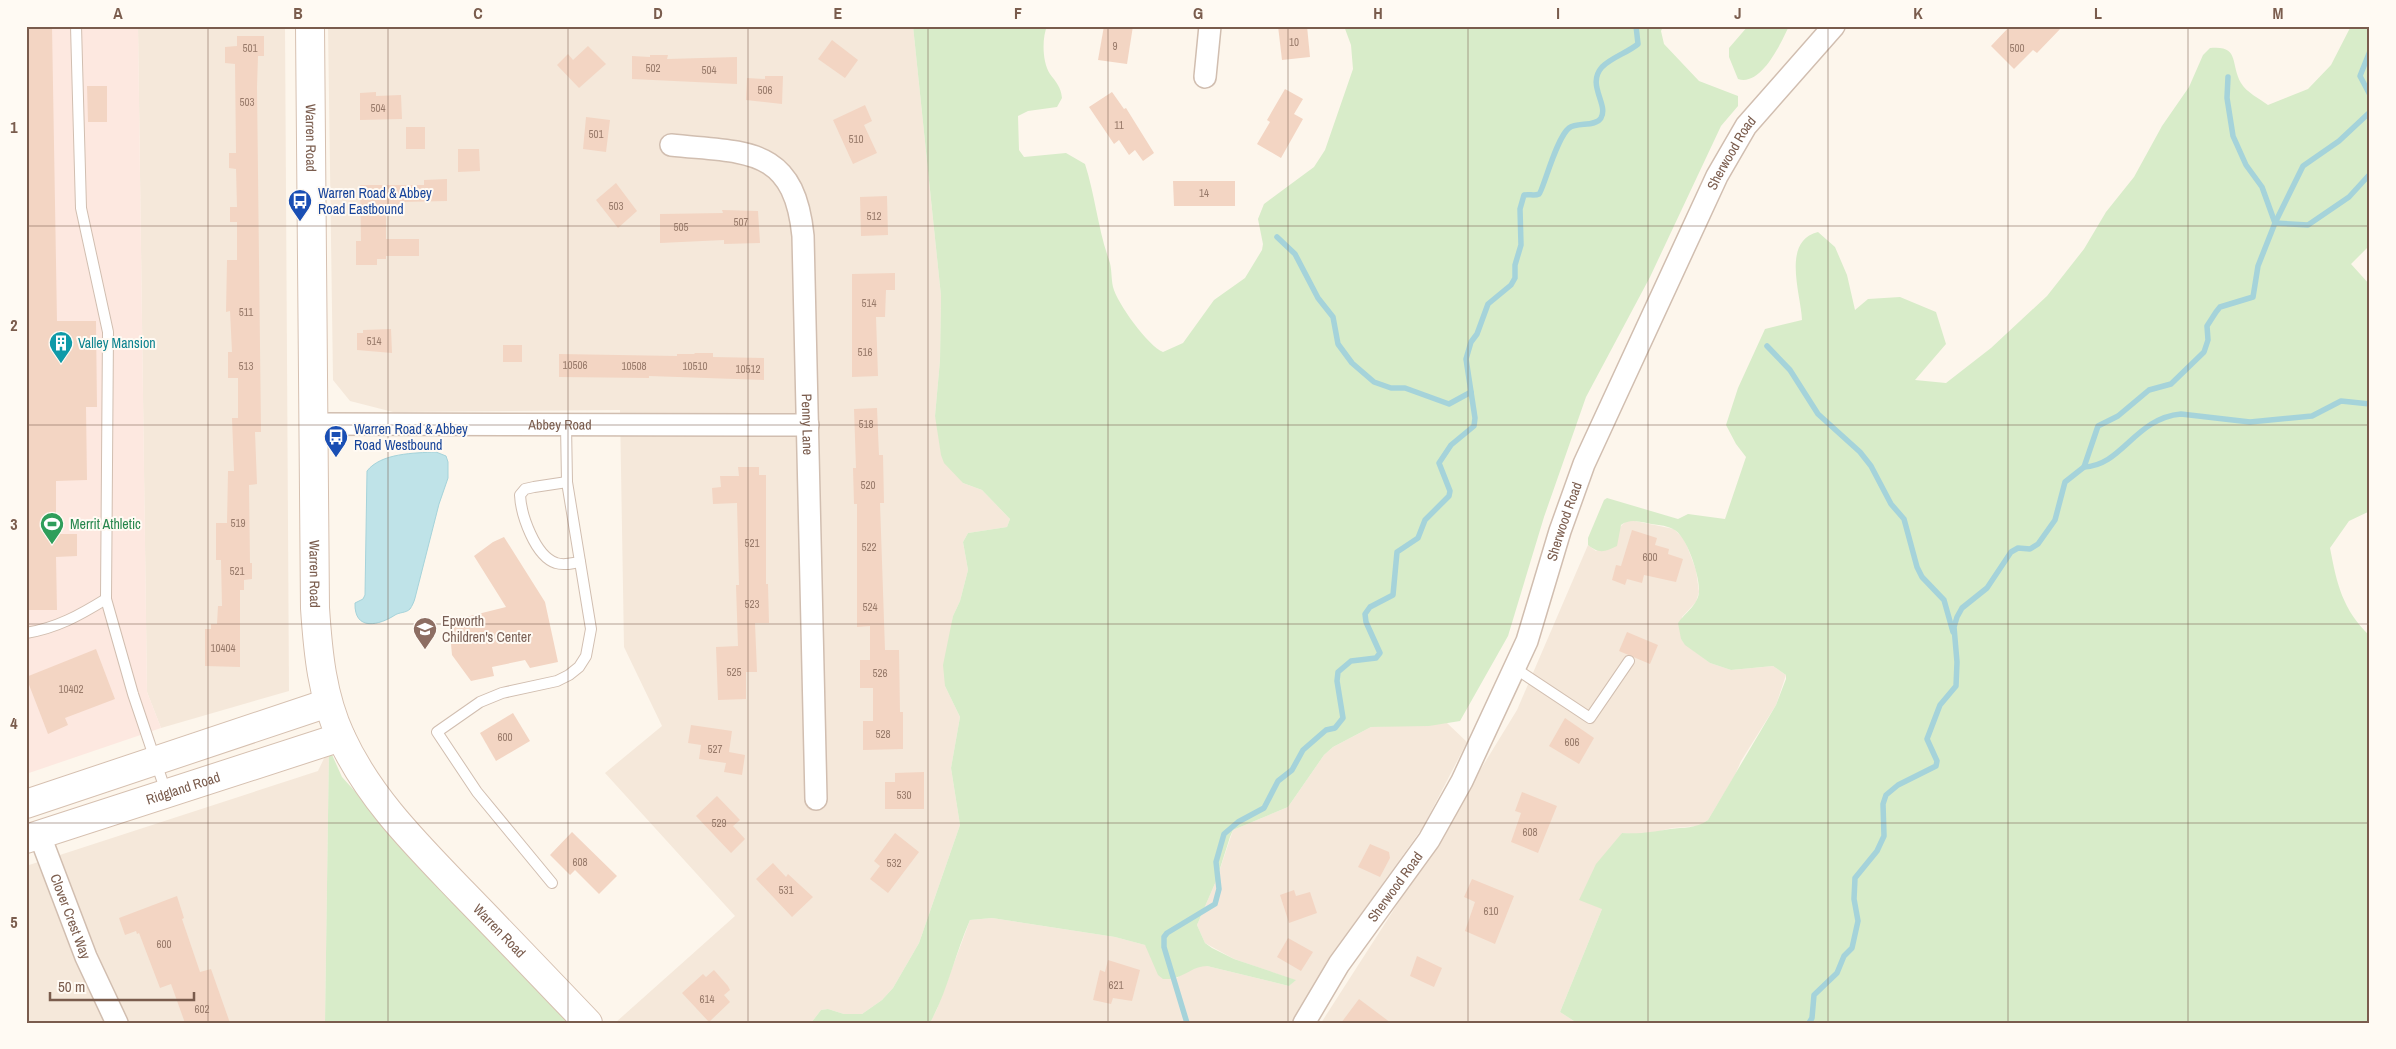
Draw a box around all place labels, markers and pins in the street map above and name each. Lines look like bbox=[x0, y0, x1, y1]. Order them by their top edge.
place label: Warren Road & Abbey Road Eastbound bbox=[318, 184, 432, 218]
bus stop icon: Warren Road & Abbey Road Eastbound bbox=[287, 188, 313, 222]
building icon: Valley Mansion bbox=[48, 330, 74, 364]
place label: Valley Mansion bbox=[78, 334, 156, 352]
place label: Warren Road & Abbey Road Westbound bbox=[354, 420, 468, 454]
bus stop icon: Warren Road & Abbey Road Westbound bbox=[323, 424, 349, 458]
sports icon: Merrit Athletic bbox=[39, 511, 65, 545]
place label: Merrit Athletic bbox=[70, 515, 141, 533]
place label: Epworth Children's Center bbox=[442, 612, 531, 646]
school or university icon: Epworth Children's Center bbox=[412, 616, 438, 650]

